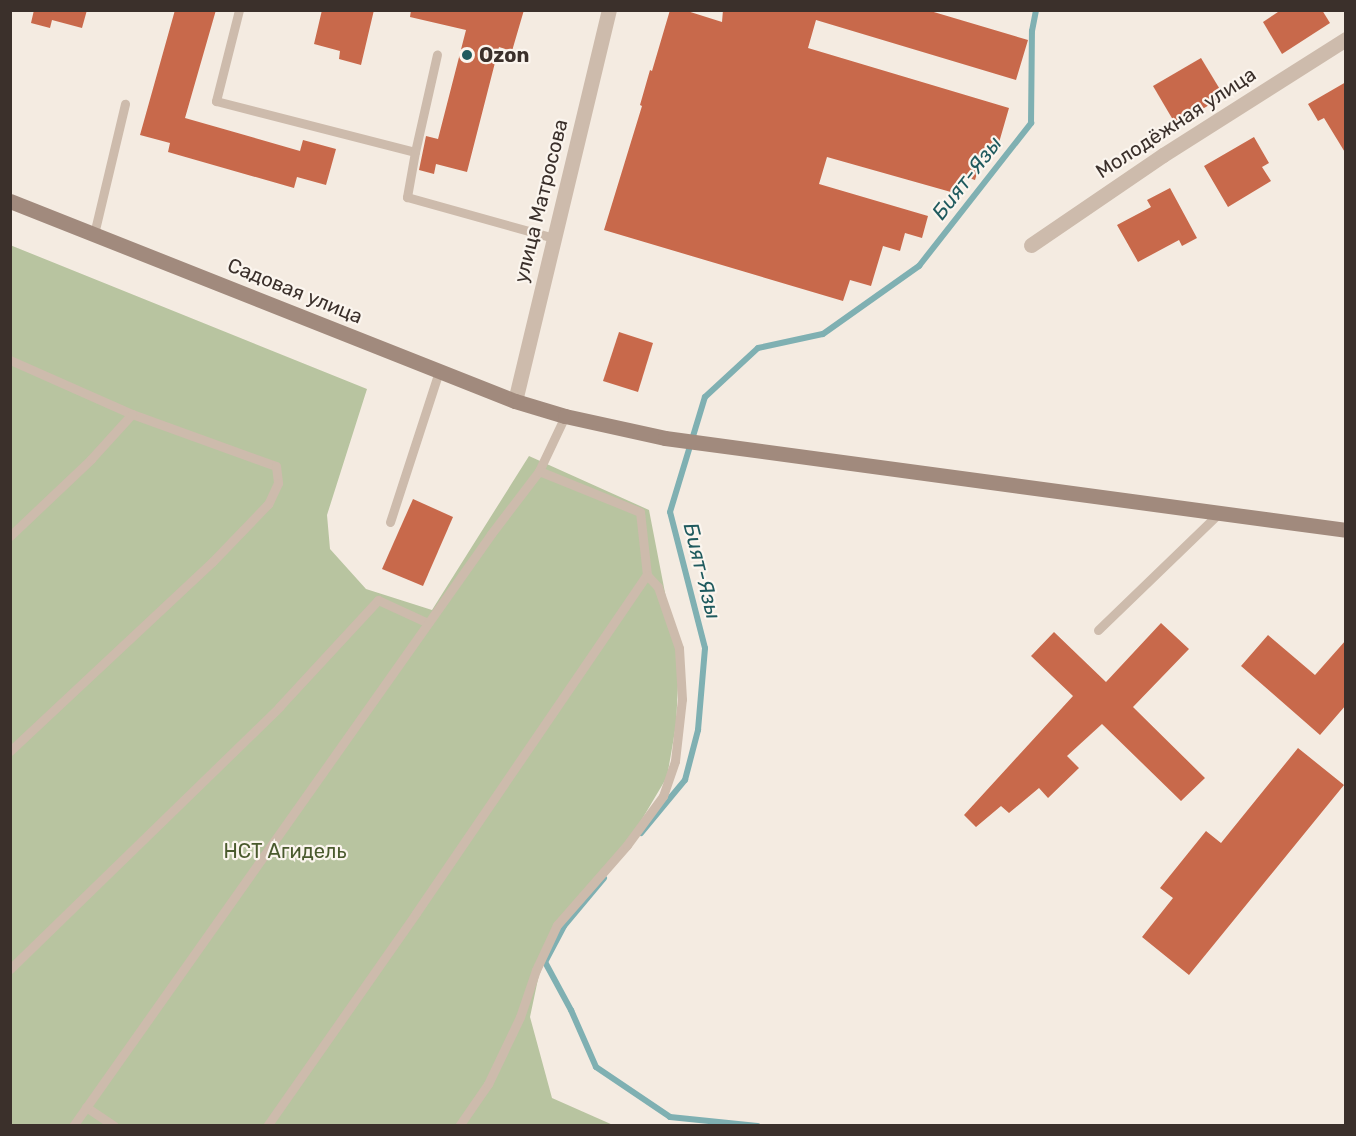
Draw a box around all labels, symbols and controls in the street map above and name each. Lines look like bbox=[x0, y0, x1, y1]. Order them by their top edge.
place label: Ozon bbox=[479, 43, 529, 67]
marker: Ozon bbox=[460, 48, 474, 62]
street label: Молодёжная улица bbox=[1091, 62, 1261, 184]
street label: улица Матросова bbox=[509, 117, 573, 285]
water label: Бият-Язы bbox=[927, 132, 1007, 224]
street label: Садовая улица bbox=[224, 253, 366, 329]
water label: Бият-Язы bbox=[678, 520, 726, 622]
park label: НСТ Агидель bbox=[224, 839, 346, 863]

